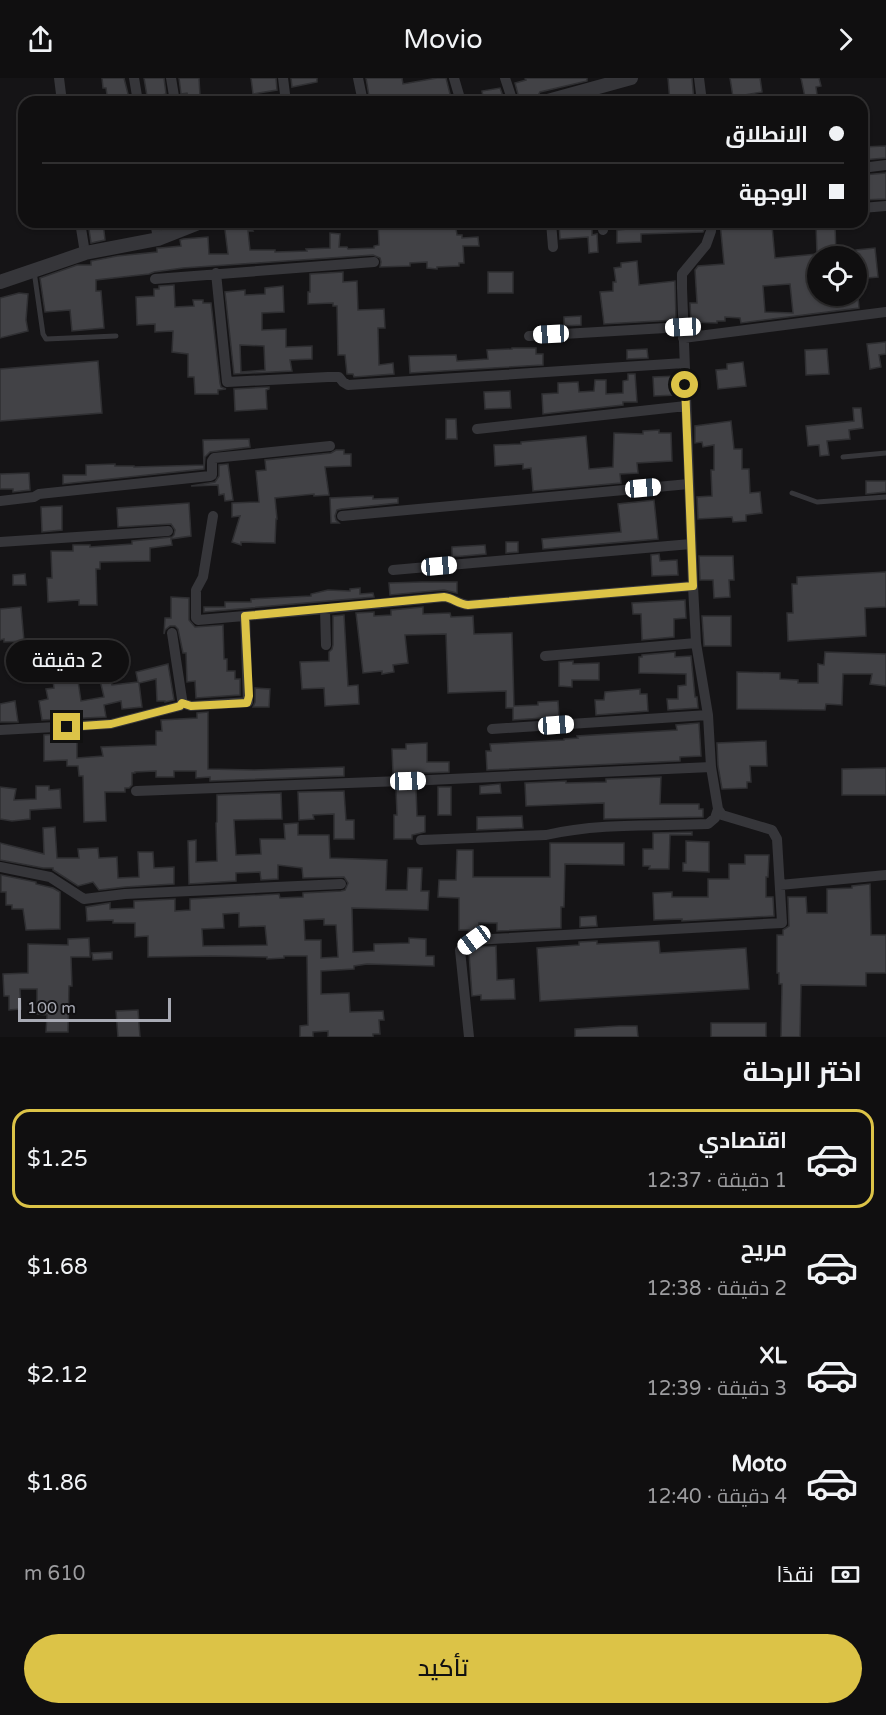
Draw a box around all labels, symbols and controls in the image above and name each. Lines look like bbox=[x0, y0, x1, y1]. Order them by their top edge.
icon: share bbox=[24, 23, 57, 56]
text: Movio bbox=[403, 23, 483, 56]
icon: forward bbox=[829, 23, 862, 56]
text: الانطلاق bbox=[725, 122, 808, 148]
text: الوجهة bbox=[739, 180, 808, 206]
map controls bbox=[807, 246, 867, 306]
button: locate bbox=[807, 246, 867, 306]
car bbox=[665, 317, 701, 337]
car bbox=[533, 324, 569, 344]
route start bbox=[671, 371, 698, 398]
car bbox=[624, 477, 662, 499]
car bbox=[420, 555, 458, 577]
callout: 2 دقيقة bbox=[5, 640, 128, 682]
text: 2 دقيقة bbox=[32, 649, 103, 673]
route end bbox=[53, 713, 80, 740]
car bbox=[537, 715, 575, 735]
car bbox=[390, 771, 426, 791]
car bbox=[454, 922, 494, 958]
scale bar bbox=[18, 995, 171, 1022]
text: 100 m bbox=[27, 998, 76, 1018]
text: اختر الرحلة bbox=[743, 1056, 862, 1089]
text: اقتصادي bbox=[698, 1128, 787, 1154]
icon: car bbox=[805, 1132, 859, 1186]
text: $1.25 bbox=[27, 1146, 88, 1172]
text: 1 دقيقة · 12:37 bbox=[646, 1169, 787, 1193]
text: مريح bbox=[741, 1236, 787, 1262]
icon: car bbox=[805, 1240, 859, 1294]
text: $1.68 bbox=[27, 1254, 88, 1280]
text: 2 دقيقة · 12:38 bbox=[646, 1277, 787, 1301]
text: XL bbox=[760, 1343, 787, 1369]
icon: car bbox=[805, 1348, 859, 1402]
text: $2.12 bbox=[27, 1362, 88, 1388]
text: 3 دقيقة · 12:39 bbox=[646, 1377, 787, 1401]
text: Moto bbox=[731, 1451, 787, 1477]
icon: car bbox=[805, 1456, 859, 1510]
text: $1.86 bbox=[27, 1470, 88, 1496]
text: 4 دقيقة · 12:40 bbox=[646, 1485, 787, 1509]
icon: cash bbox=[829, 1558, 862, 1591]
text: 610 m bbox=[24, 1562, 85, 1586]
text: نقدًا bbox=[776, 1562, 814, 1588]
button: تأكيد bbox=[24, 1634, 862, 1703]

